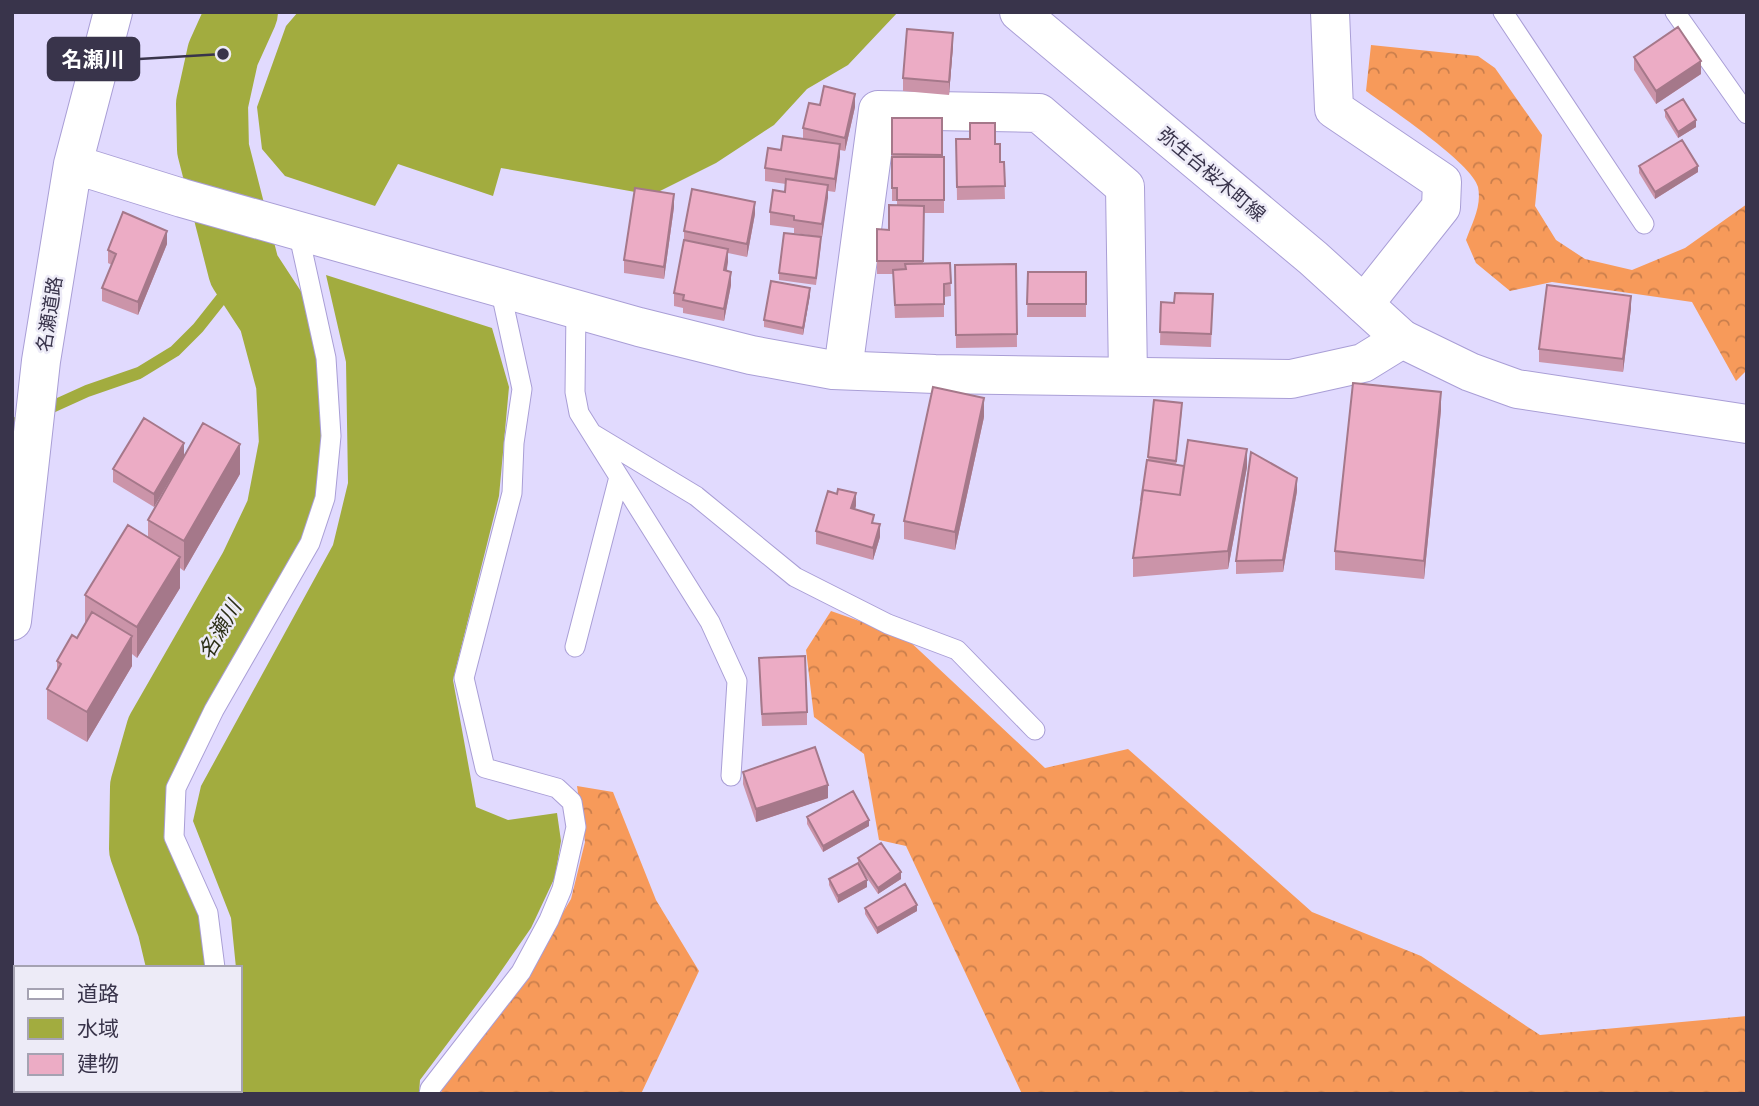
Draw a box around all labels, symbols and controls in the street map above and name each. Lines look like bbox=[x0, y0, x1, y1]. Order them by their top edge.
callout: 名瀬川 bbox=[48, 38, 139, 80]
text: 名瀬川 bbox=[62, 48, 125, 71]
street label: 弥生台桜木町線 bbox=[1154, 124, 1269, 225]
street label: 名瀬道路 bbox=[33, 275, 66, 353]
water label: 名瀬川 bbox=[194, 595, 246, 663]
legend bbox=[14, 966, 242, 1092]
text: 道路 bbox=[77, 982, 119, 1005]
text: 水域 bbox=[77, 1017, 119, 1040]
text: 建物 bbox=[77, 1052, 119, 1075]

